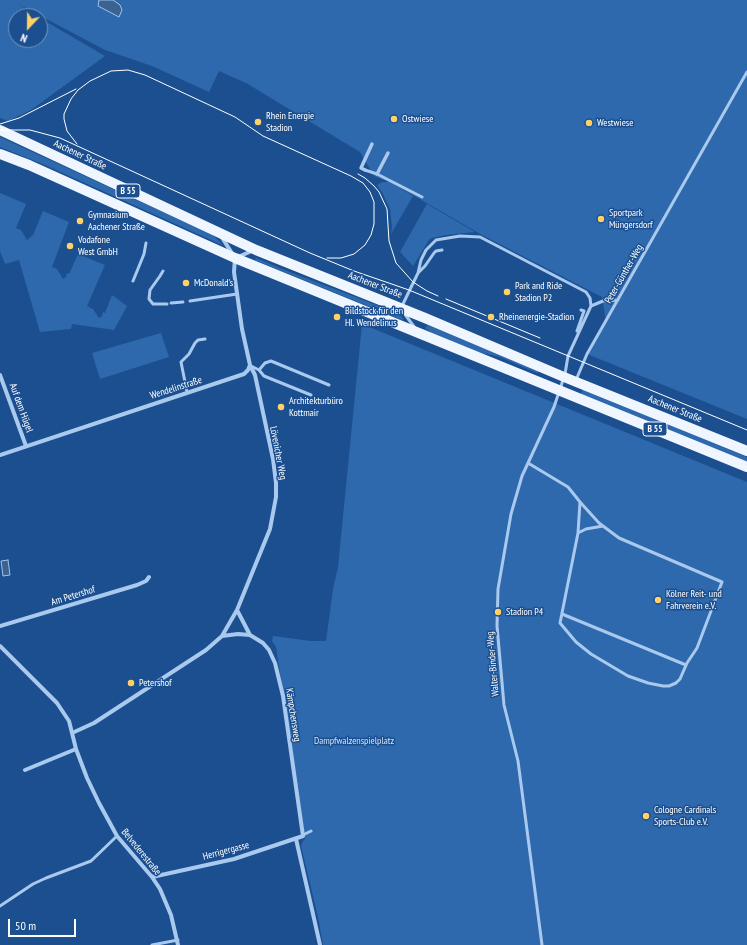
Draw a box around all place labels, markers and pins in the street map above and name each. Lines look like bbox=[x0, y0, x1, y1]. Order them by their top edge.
place label: Rhein Energie Stadion bbox=[266, 110, 314, 134]
place label: Ostwiese bbox=[402, 113, 433, 125]
marker: Ostwiese bbox=[389, 114, 399, 124]
marker: Rhein Energie Stadion bbox=[253, 117, 263, 127]
place label: Westwiese bbox=[597, 117, 633, 129]
marker: Westwiese bbox=[584, 118, 594, 128]
place label: Sportpark Müngersdorf bbox=[609, 207, 653, 230]
place label: Gymnasium Aachener Straße bbox=[88, 209, 145, 232]
marker: Sportpark Müngersdorf bbox=[596, 214, 606, 224]
marker: Gymnasium Aachener Straße bbox=[75, 216, 85, 226]
place label: Vodafone West GmbH bbox=[78, 234, 118, 258]
marker: Vodafone West GmbH bbox=[65, 241, 75, 251]
place label: McDonald's bbox=[194, 277, 233, 289]
marker: McDonald's bbox=[181, 278, 191, 288]
place label: Park and Ride Stadion P2 bbox=[515, 280, 562, 304]
marker: Park and Ride Stadion P2 bbox=[502, 287, 512, 297]
place label: Bildstock für den Hl. Wendelinus bbox=[345, 305, 403, 328]
place label: Rheinenergie-Stadion bbox=[499, 311, 574, 323]
marker: Bildstock für den Hl. Wendelinus bbox=[332, 312, 342, 322]
marker: Rheinenergie-Stadion bbox=[486, 312, 496, 322]
place label: Architekturbüro Kottmair bbox=[289, 395, 343, 418]
marker: Architekturbüro Kottmair bbox=[276, 402, 286, 412]
place label: Kölner Reit- und Fahrverein e.V. bbox=[666, 588, 722, 612]
marker: Kölner Reit- und Fahrverein e.V. bbox=[653, 595, 663, 605]
place label: Stadion P4 bbox=[506, 606, 543, 618]
marker: Stadion P4 bbox=[493, 607, 503, 617]
place label: Petershof bbox=[139, 677, 171, 689]
marker: Petershof bbox=[126, 678, 136, 688]
place label: Cologne Cardinals Sports-Club e.V. bbox=[654, 804, 716, 828]
marker: Cologne Cardinals Sports-Club e.V. bbox=[641, 811, 651, 821]

